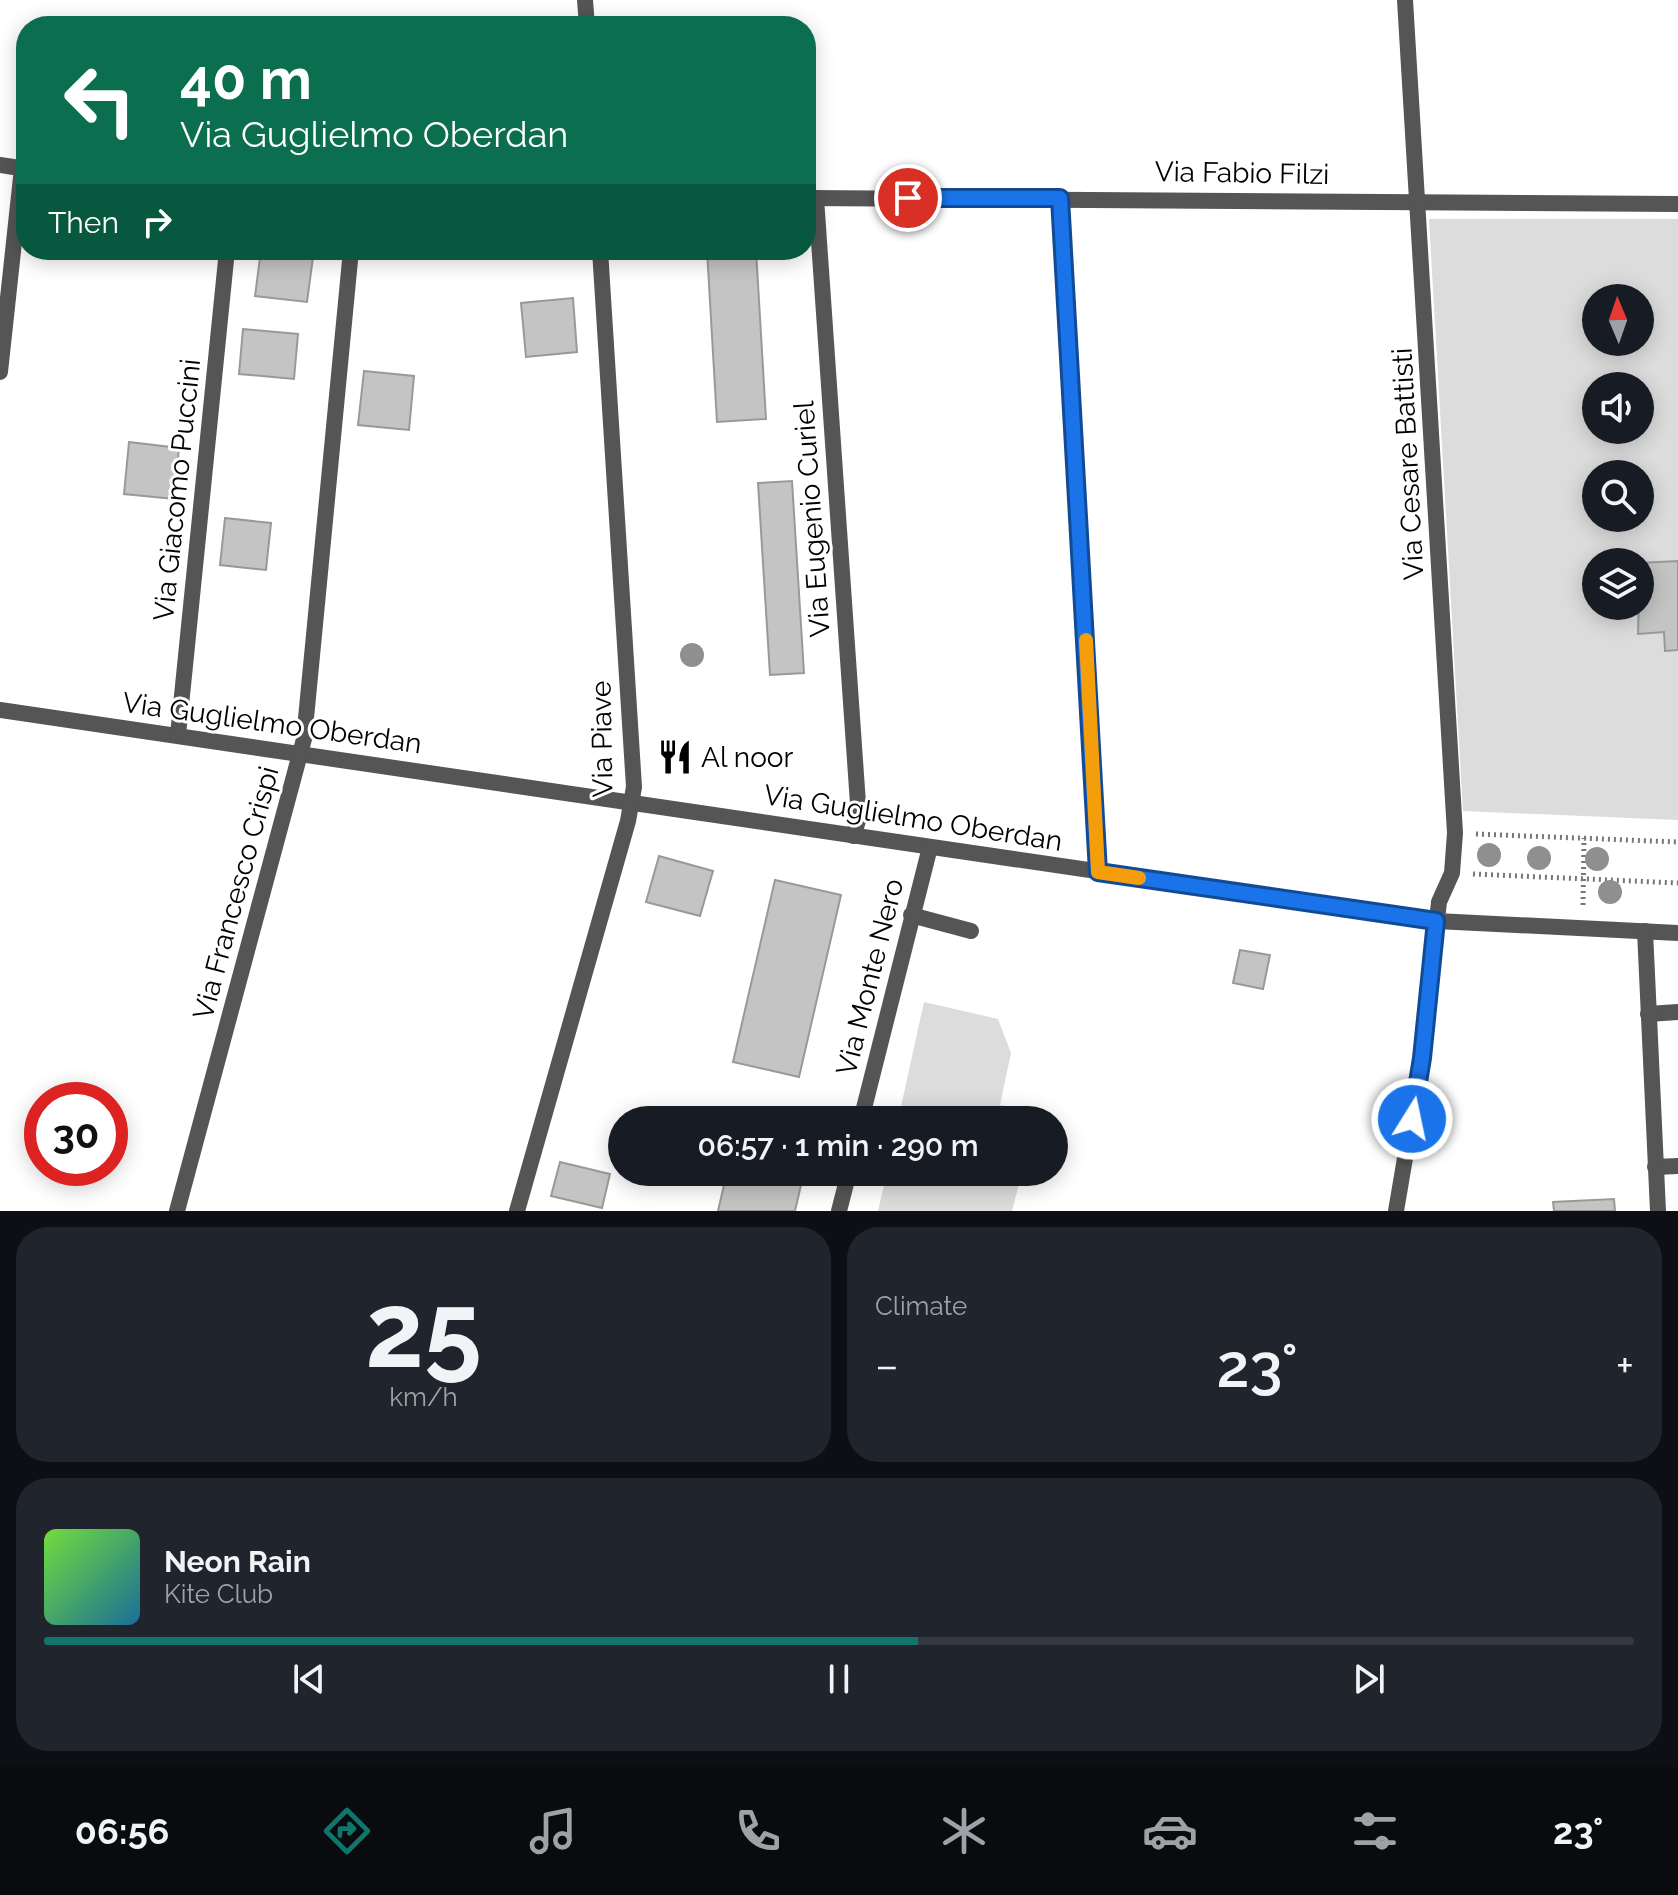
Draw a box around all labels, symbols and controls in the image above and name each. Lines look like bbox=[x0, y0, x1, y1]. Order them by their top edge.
text: 40 m bbox=[180, 46, 312, 112]
icon: left bbox=[48, 48, 152, 152]
text: Via Guglielmo Oberdan bbox=[180, 113, 568, 155]
street label: Via Fabio Filzi bbox=[1154, 155, 1330, 191]
pin bbox=[874, 164, 942, 232]
icon: arrive bbox=[886, 176, 930, 220]
icon: right bbox=[135, 200, 179, 244]
text: Then bbox=[48, 205, 119, 240]
north arrow bbox=[1582, 284, 1654, 356]
map controls bbox=[1582, 284, 1654, 620]
street label: Via Cesare Battisti bbox=[1385, 347, 1431, 581]
street label: Via Giacomo Puccini bbox=[147, 357, 207, 623]
button: sound bbox=[1582, 372, 1654, 444]
street label: Via Eugenio Curiel bbox=[787, 399, 837, 638]
button: search bbox=[1582, 460, 1654, 532]
button: layers bbox=[1582, 548, 1654, 620]
street label: Via Piave bbox=[584, 680, 620, 798]
street label: Via Guglielmo Oberdan bbox=[120, 686, 424, 760]
restaurant icon: Al noor bbox=[656, 738, 694, 776]
place label: Al noor bbox=[701, 741, 793, 774]
street label: Via Francesco Crispi bbox=[186, 763, 286, 1023]
street label: Via Guglielmo Oberdan bbox=[761, 778, 1065, 858]
street label: Via Monte Nero bbox=[830, 875, 910, 1079]
position arrow bbox=[1370, 1077, 1454, 1161]
speed limit sign: 30 bbox=[24, 1082, 128, 1186]
text: 06:57 · 1 min · 290 m bbox=[697, 1128, 979, 1163]
text: 25 bbox=[365, 1269, 482, 1391]
text: Climate bbox=[875, 1291, 967, 1321]
text: 23° bbox=[1217, 1331, 1298, 1401]
text: − bbox=[875, 1340, 899, 1391]
text: + bbox=[1616, 1340, 1634, 1391]
text: km/h bbox=[389, 1382, 458, 1412]
text: Neon Rain bbox=[164, 1544, 311, 1579]
text: Kite Club bbox=[164, 1579, 273, 1609]
icon: previous bbox=[287, 1657, 331, 1701]
icon: pause bbox=[817, 1657, 861, 1701]
icon: next bbox=[1347, 1657, 1391, 1701]
icon: directions bbox=[319, 1803, 375, 1859]
icon: music bbox=[525, 1803, 581, 1859]
icon: phone bbox=[730, 1803, 786, 1859]
icon: climate bbox=[936, 1803, 992, 1859]
icon: car bbox=[1142, 1803, 1198, 1859]
icon: filters bbox=[1347, 1803, 1403, 1859]
text: 06:56 bbox=[75, 1810, 169, 1852]
text: 23° bbox=[1553, 1810, 1603, 1852]

